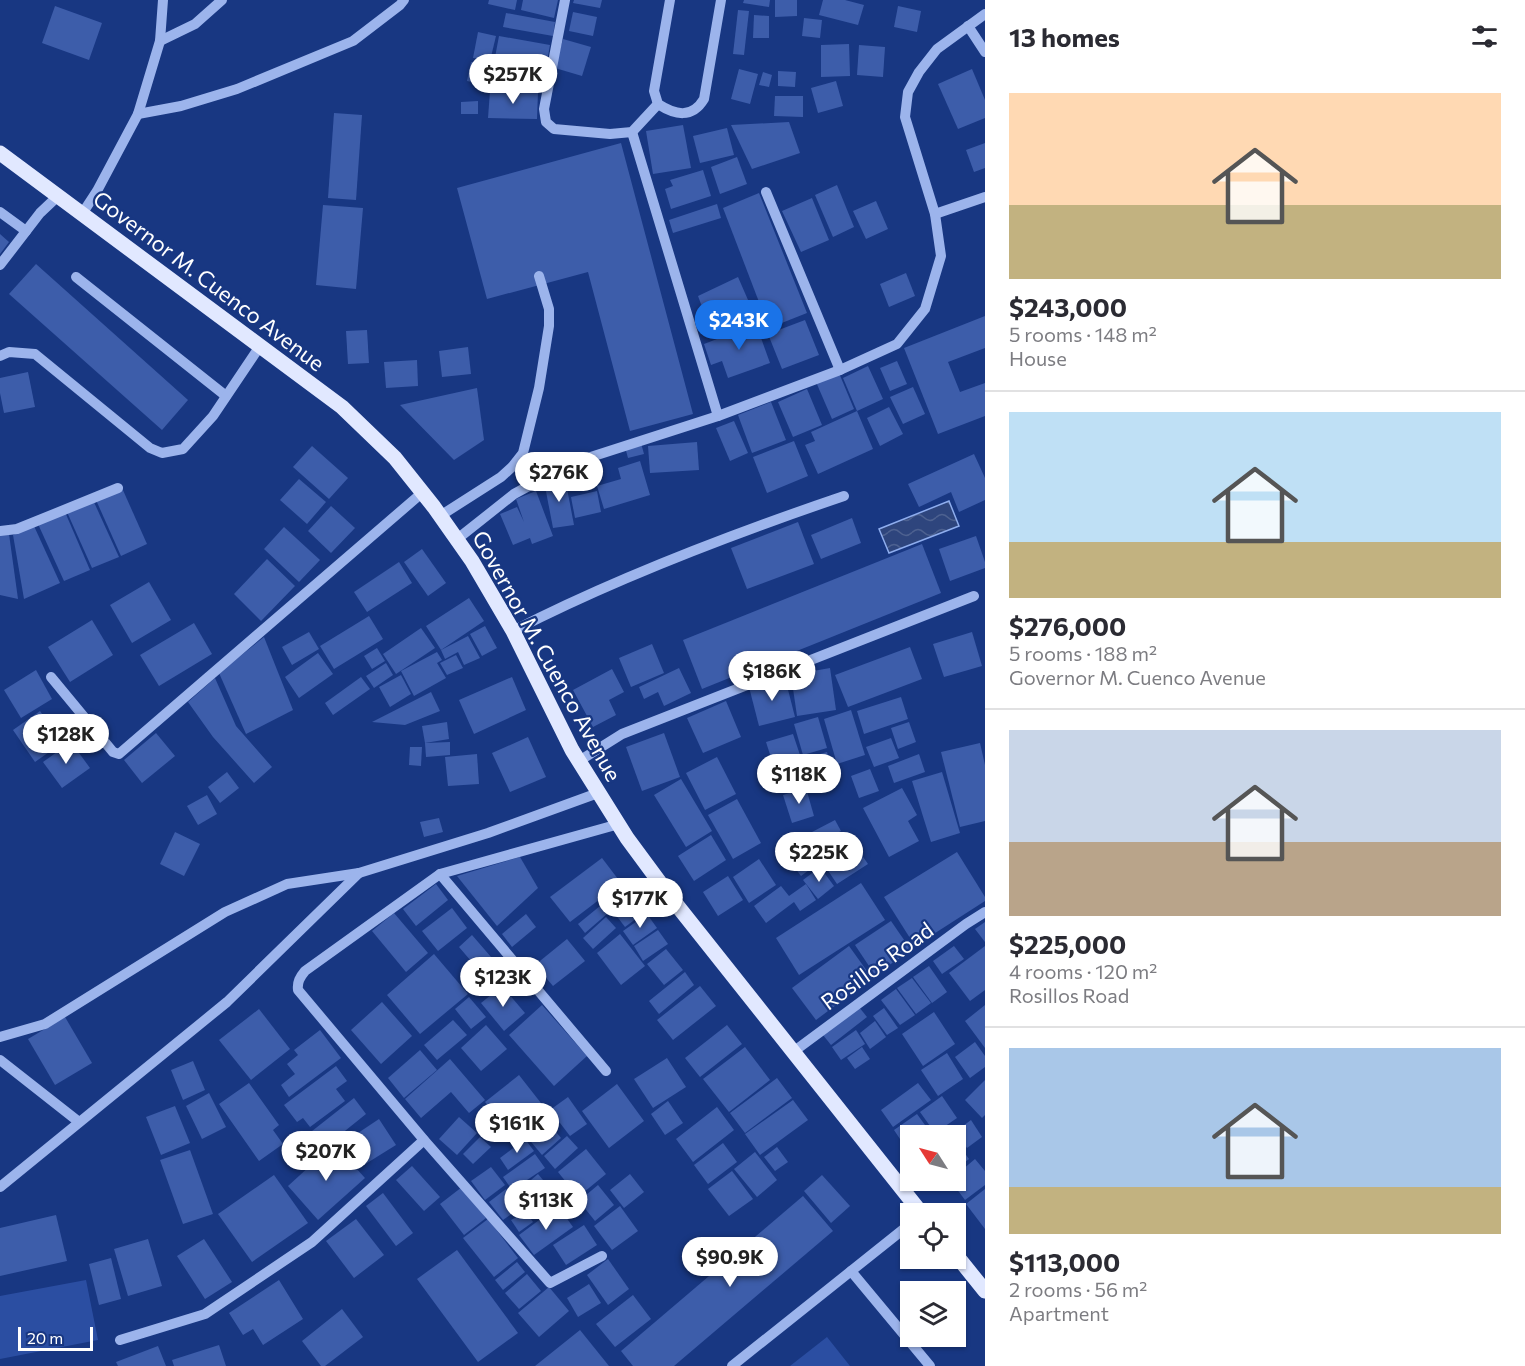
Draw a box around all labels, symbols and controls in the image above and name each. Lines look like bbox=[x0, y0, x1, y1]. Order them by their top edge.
icon: filters bbox=[1468, 20, 1501, 53]
text: 13 homes bbox=[1009, 21, 1120, 52]
pin: $257K bbox=[471, 54, 555, 105]
text: $257K bbox=[483, 61, 543, 85]
icon: home bbox=[1201, 132, 1309, 240]
street label: Governor M. Cuenco Avenue bbox=[88, 185, 330, 376]
text: $243,000 bbox=[1009, 291, 1127, 322]
pin: $243K bbox=[697, 300, 781, 351]
text: $243K bbox=[709, 307, 769, 331]
text: 5 rooms · 148 m² bbox=[1009, 322, 1157, 346]
text: House bbox=[1009, 346, 1067, 370]
icon: home bbox=[1201, 451, 1309, 559]
pin: $276K bbox=[517, 452, 601, 503]
text: $276K bbox=[529, 459, 589, 483]
street label: Governor M. Cuenco Avenue bbox=[467, 526, 628, 786]
text: $276,000 bbox=[1009, 610, 1126, 641]
text: 5 rooms · 188 m² bbox=[1009, 641, 1157, 665]
pin: $186K bbox=[730, 651, 814, 702]
text: $186K bbox=[742, 658, 802, 682]
text: Governor M. Cuenco Avenue bbox=[1009, 665, 1266, 689]
pin: $128K bbox=[24, 714, 108, 765]
text: $128K bbox=[37, 721, 95, 745]
pin: $118K bbox=[757, 754, 841, 805]
text: $118K bbox=[771, 761, 827, 785]
icon: home bbox=[1201, 769, 1309, 877]
pin: $225K bbox=[777, 832, 861, 883]
text: $225K bbox=[789, 839, 849, 863]
pin: $177K bbox=[598, 878, 682, 929]
text: $177K bbox=[612, 885, 668, 909]
street label: Rosillos Road bbox=[815, 916, 938, 1015]
text: $225,000 bbox=[1009, 928, 1126, 959]
pin: $123K bbox=[461, 957, 545, 1008]
text: 4 rooms · 120 m² bbox=[1009, 959, 1157, 983]
text: $123K bbox=[474, 964, 532, 988]
text: Rosillos Road bbox=[1009, 983, 1129, 1007]
icon: home bbox=[1201, 1087, 1309, 1195]
pin: $161K bbox=[475, 1103, 559, 1154]
text: $161K bbox=[489, 1110, 545, 1134]
north arrow bbox=[900, 1125, 966, 1191]
map controls bbox=[900, 1125, 966, 1347]
pin: $207K bbox=[284, 1131, 368, 1182]
text: $207K bbox=[296, 1138, 356, 1162]
pin: $113K bbox=[504, 1180, 588, 1231]
text: $113K bbox=[518, 1187, 574, 1211]
button: locate bbox=[900, 1203, 966, 1269]
pin: $90.9K bbox=[681, 1237, 779, 1288]
text: $90.9K bbox=[696, 1244, 764, 1268]
text: $113,000 bbox=[1009, 1246, 1120, 1277]
text: 2 rooms · 56 m² bbox=[1009, 1277, 1147, 1301]
button: layers bbox=[900, 1281, 966, 1347]
text: Apartment bbox=[1009, 1301, 1109, 1325]
scale bar bbox=[18, 1324, 93, 1352]
text: 20 m bbox=[27, 1328, 63, 1347]

